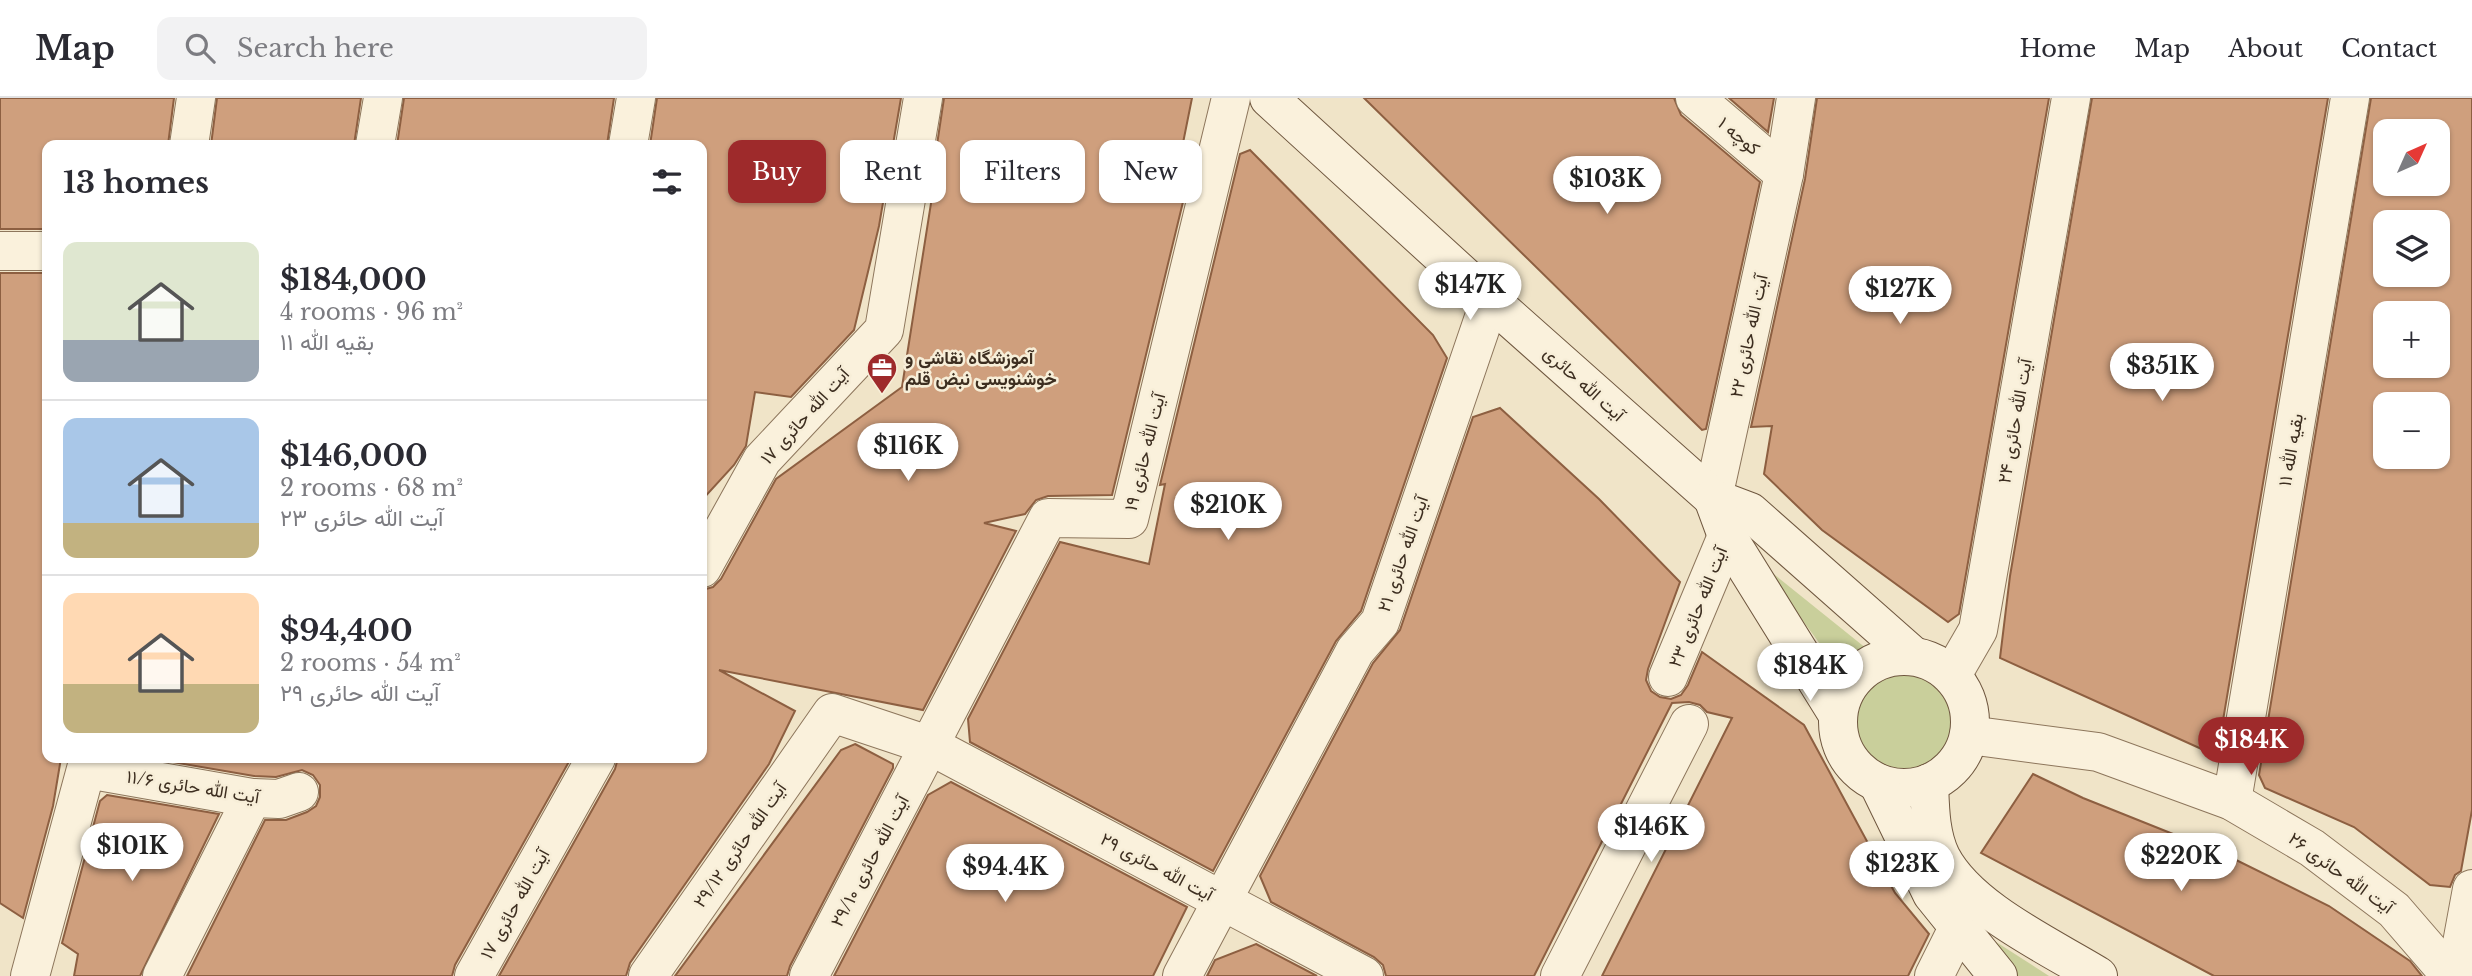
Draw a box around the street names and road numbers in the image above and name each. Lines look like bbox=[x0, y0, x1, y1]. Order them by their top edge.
street label: کوچه ۱ bbox=[1713, 112, 1764, 161]
street label: آیت الله حائری ۲۲ bbox=[1725, 271, 1773, 400]
street label: آیت الله حائری bbox=[1539, 342, 1630, 427]
street label: آیت الله حائری ۲۴ bbox=[1993, 355, 2037, 485]
street label: آیت الله حائری ۱۷ bbox=[756, 362, 855, 469]
street label: آیت الله حائری ۱۹ bbox=[1120, 389, 1171, 513]
street label: بقیه الله ۱۱ bbox=[2274, 412, 2308, 488]
street label: آیت الله حائری ۲۱ bbox=[1373, 491, 1434, 615]
street label: آیت الله حائری ۲۳ bbox=[1664, 542, 1733, 670]
street label: آیت الله حائری ۱۱/۶ bbox=[125, 766, 263, 809]
street label: آیت الله حائری ۲۹/۱۲ bbox=[689, 777, 792, 912]
street label: آیت الله حائری ۲۹/۱۰ bbox=[826, 790, 915, 931]
street label: آیت الله حائری ۲۶ bbox=[2284, 827, 2399, 920]
street label: آیت الله حائری ۲۹ bbox=[1097, 828, 1219, 907]
street label: آیت الله حائری ۱۷ bbox=[476, 844, 555, 963]

